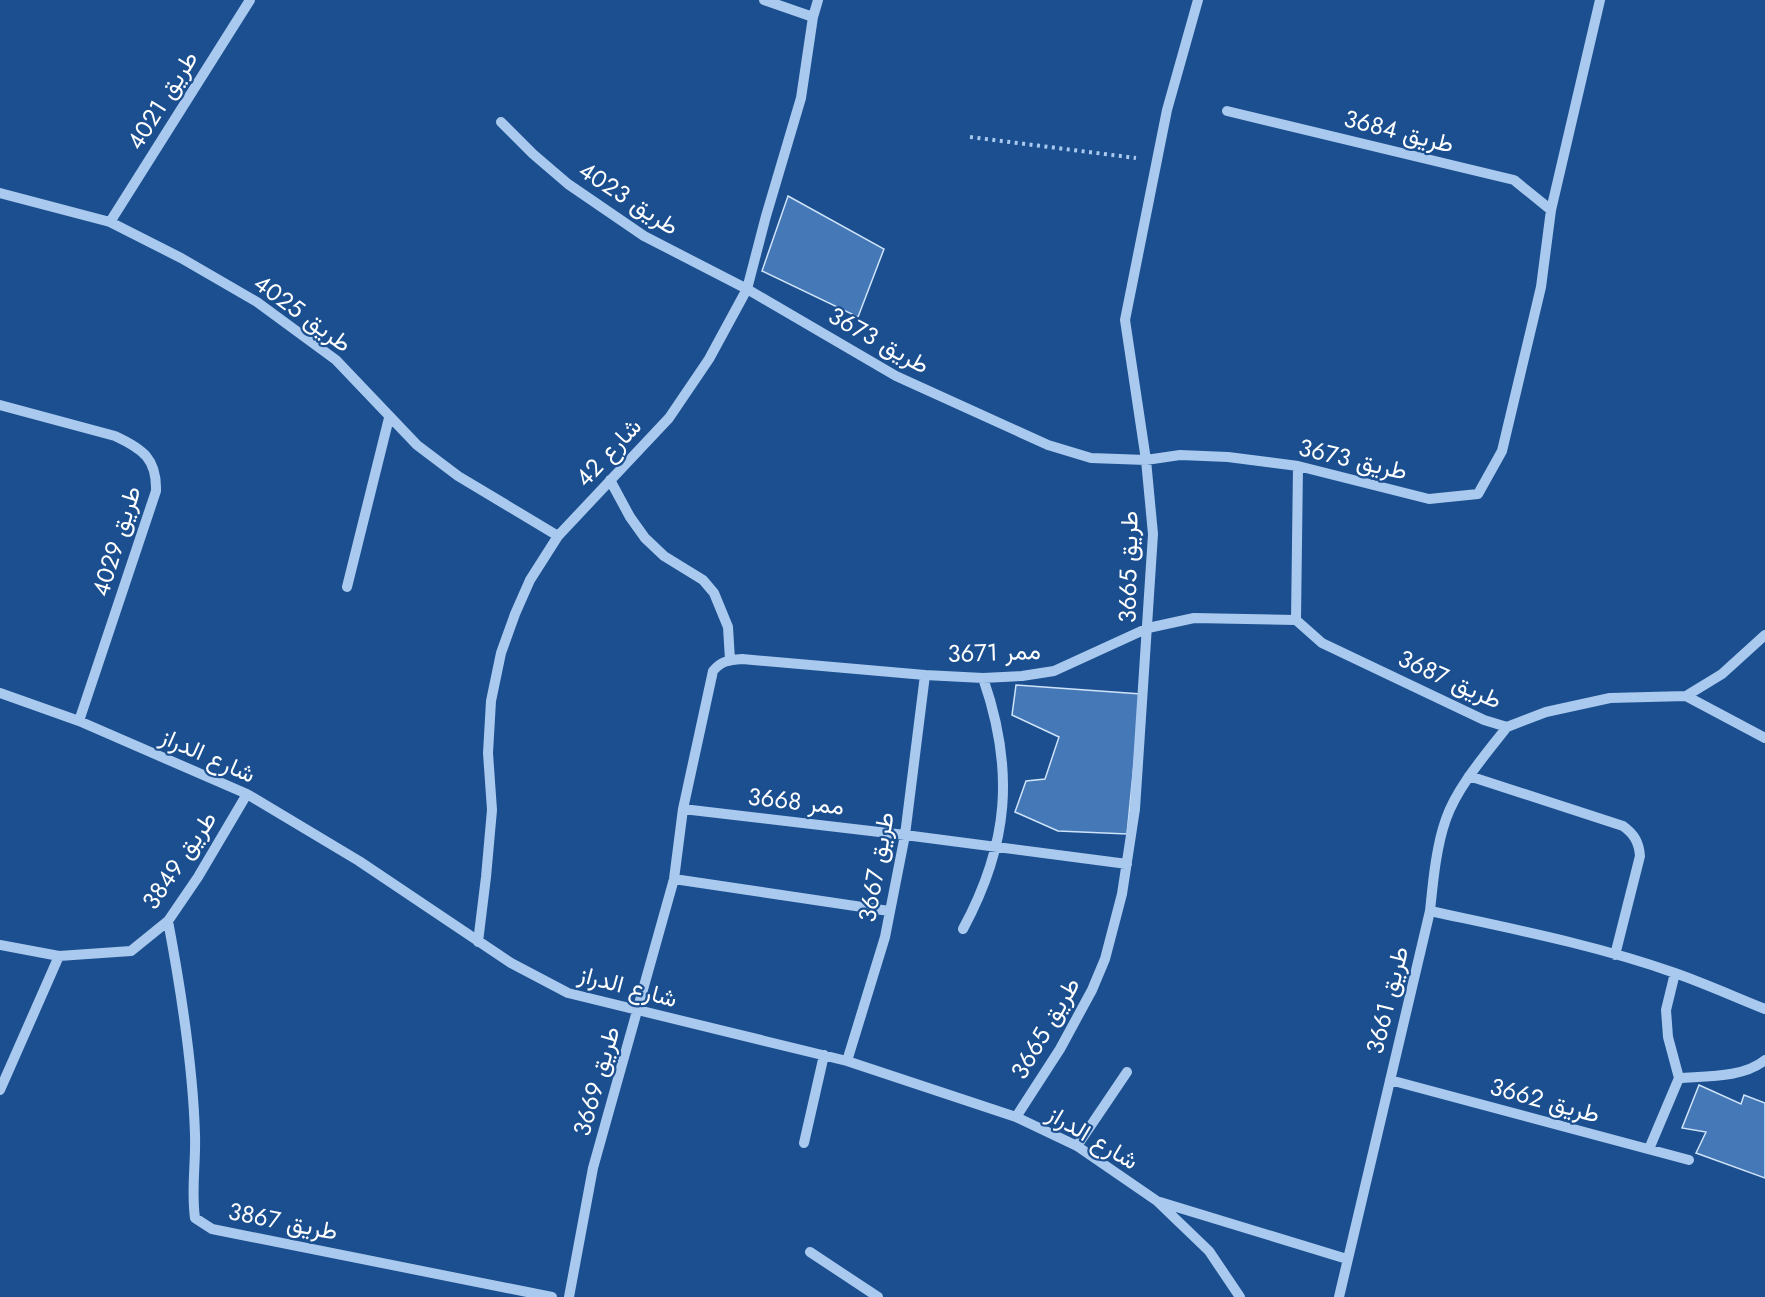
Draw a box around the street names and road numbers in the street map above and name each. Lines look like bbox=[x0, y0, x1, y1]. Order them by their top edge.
street label: طريق 4021 bbox=[118, 44, 206, 156]
street label: طريق 3684 bbox=[1340, 100, 1458, 162]
street label: طريق 4023 bbox=[572, 152, 686, 244]
street label: طريق 4025 bbox=[247, 265, 359, 361]
street label: طريق 3673 bbox=[822, 298, 936, 382]
street label: شارع 42 bbox=[567, 410, 649, 494]
street label: طريق 3673 bbox=[1295, 429, 1411, 489]
street label: طريق 4029 bbox=[83, 481, 149, 601]
street label: طريق 3665 bbox=[1110, 511, 1146, 623]
street label: ممر 3671 bbox=[947, 633, 1041, 671]
street label: طريق 3687 bbox=[1392, 641, 1508, 717]
street label: شارع الدراز bbox=[154, 718, 261, 792]
street label: ممر 3668 bbox=[746, 779, 846, 823]
street label: طريق 3849 bbox=[133, 804, 225, 916]
street label: طريق 3667 bbox=[849, 809, 903, 925]
street label: طريق 3661 bbox=[1357, 943, 1417, 1057]
street label: شارع الدراز bbox=[574, 956, 681, 1016]
street label: طريق 3665 bbox=[1002, 971, 1088, 1085]
street label: طريق 3669 bbox=[564, 1022, 628, 1140]
street label: طريق 3662 bbox=[1486, 1069, 1604, 1131]
street label: شارع الدراز bbox=[1040, 1095, 1145, 1178]
street label: طريق 3867 bbox=[225, 1193, 341, 1249]

